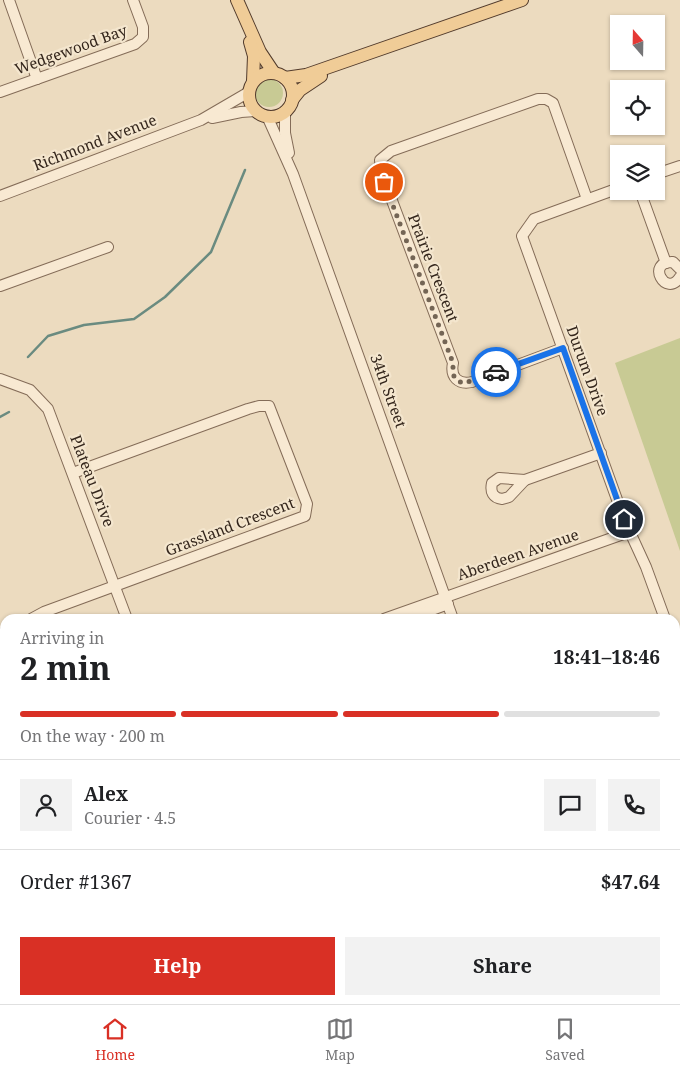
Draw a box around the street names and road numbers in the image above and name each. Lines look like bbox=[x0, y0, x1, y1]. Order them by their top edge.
street label: Wedgewood Bay bbox=[12, 19, 130, 79]
street label: Richmond Avenue bbox=[30, 109, 159, 175]
street label: Prairie Crescent bbox=[404, 211, 464, 325]
street label: Durum Drive bbox=[562, 323, 614, 419]
street label: 34th Street bbox=[366, 351, 412, 430]
street label: Plateau Drive bbox=[66, 432, 120, 529]
street label: Grassland Crescent bbox=[162, 492, 297, 560]
street label: Aberdeen Avenue bbox=[454, 524, 581, 584]

